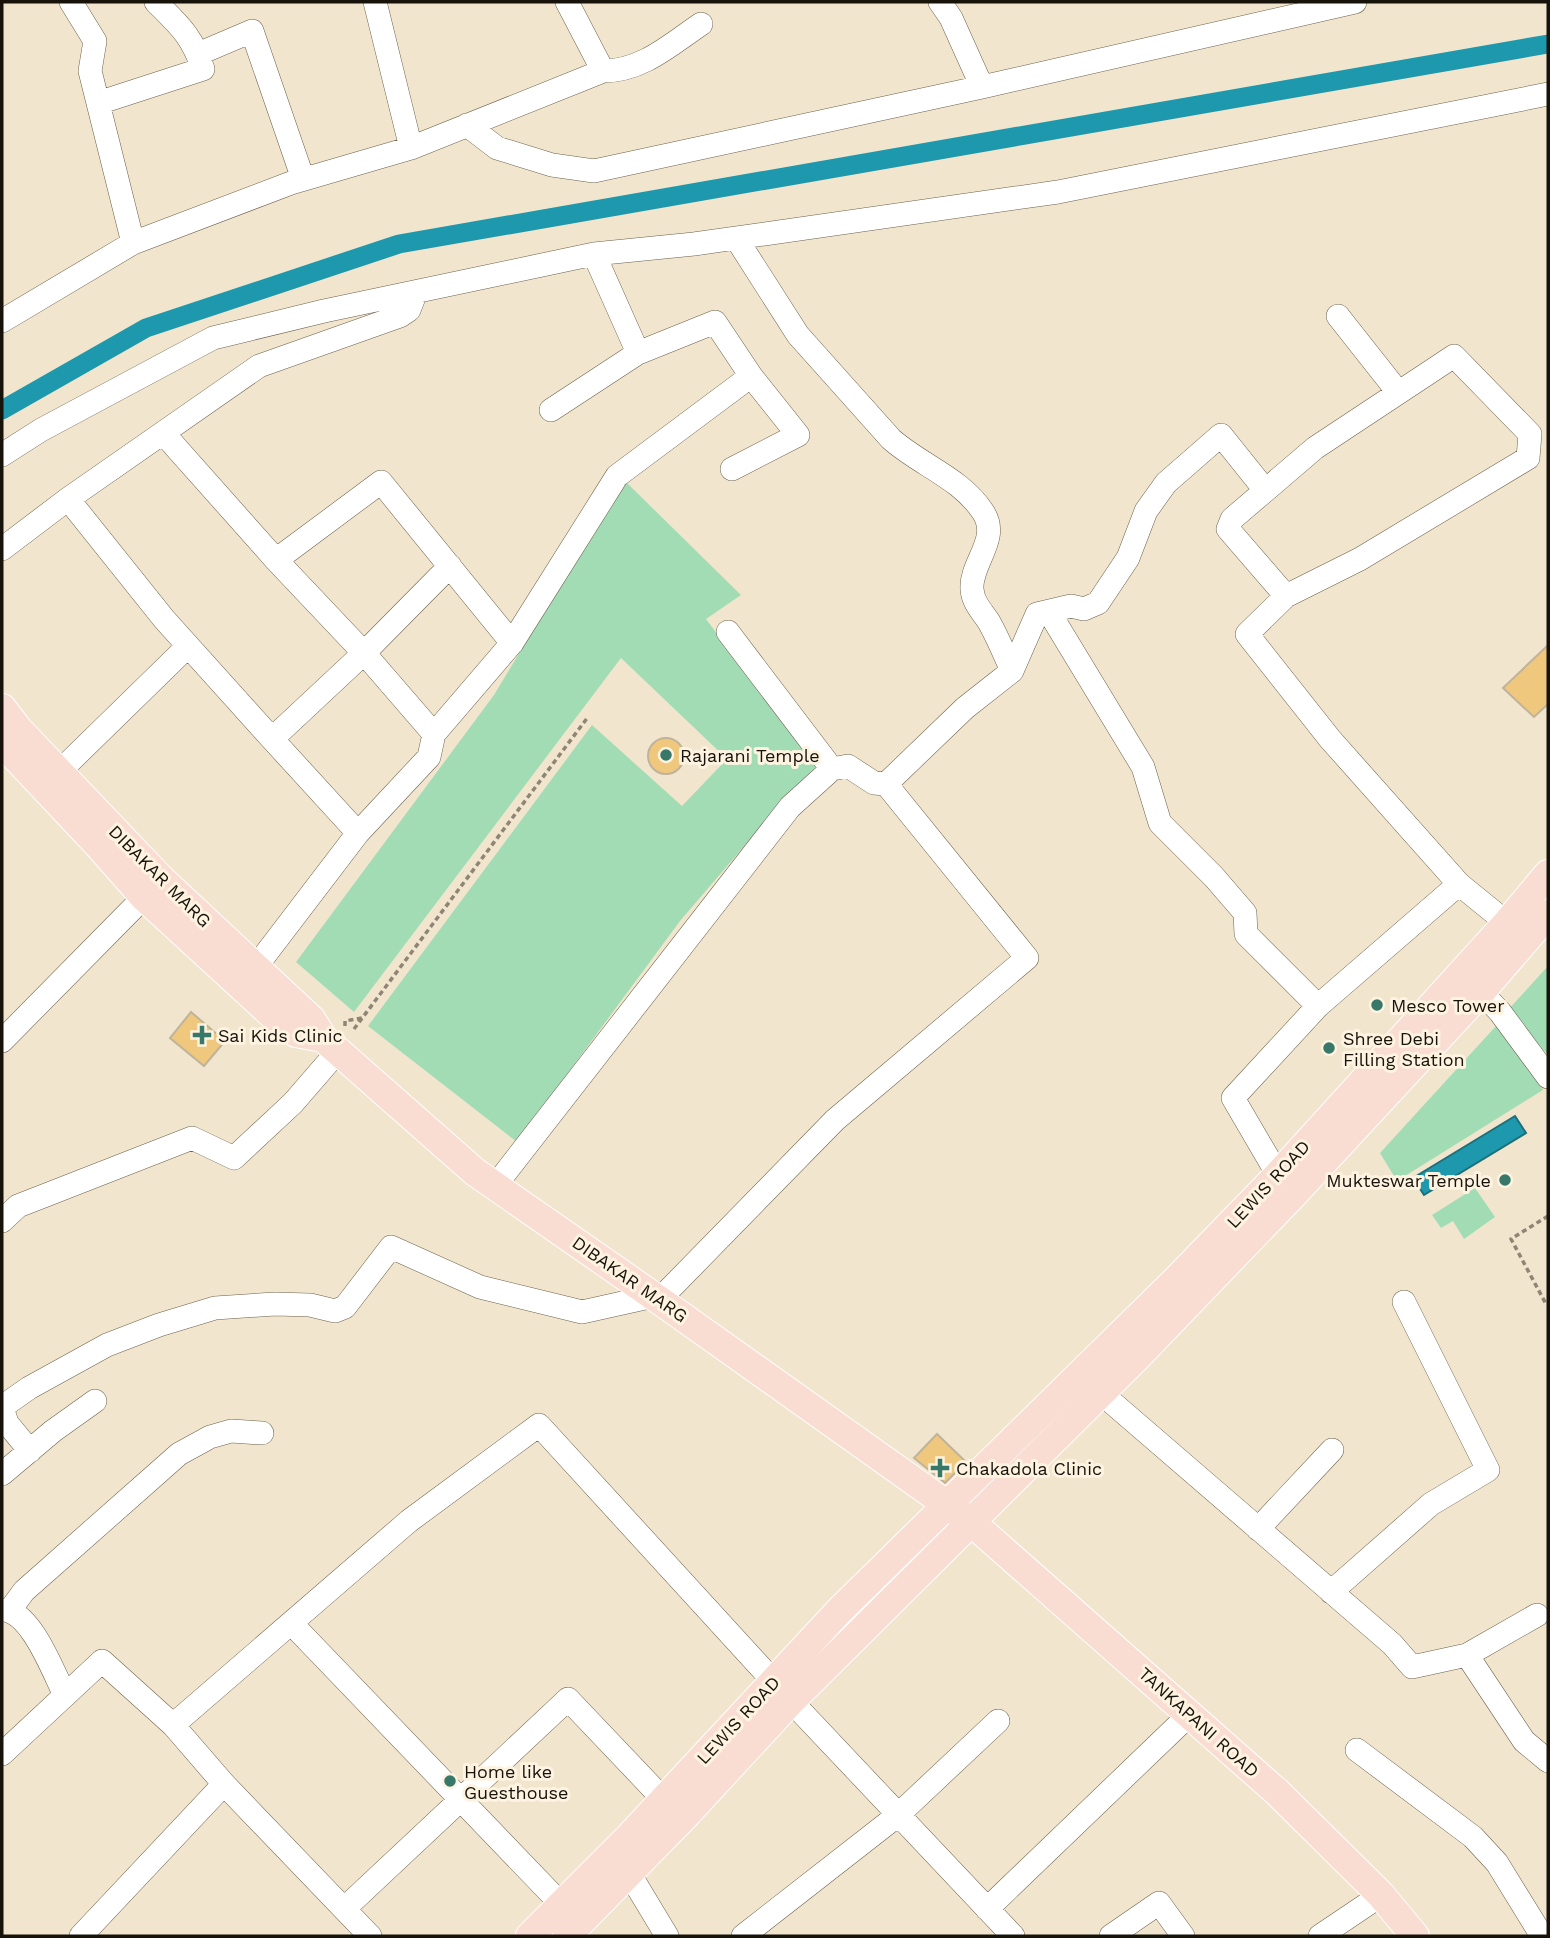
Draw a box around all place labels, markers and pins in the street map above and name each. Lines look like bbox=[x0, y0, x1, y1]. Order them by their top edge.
place label: Rajarani Temple bbox=[680, 745, 820, 766]
marker: Rajarani Temple bbox=[658, 747, 674, 763]
place label: Mesco Tower bbox=[1391, 995, 1505, 1016]
marker: Mesco Tower bbox=[1369, 997, 1385, 1013]
marker: Sai Kids Clinic bbox=[192, 1025, 212, 1045]
place label: Sai Kids Clinic bbox=[218, 1025, 343, 1046]
place label: Shree Debi Filling Station bbox=[1343, 1028, 1465, 1070]
marker: Shree Debi Filling Station bbox=[1321, 1040, 1337, 1056]
place label: Mukteswar Temple bbox=[1326, 1170, 1491, 1191]
marker: Mukteswar Temple bbox=[1497, 1172, 1513, 1188]
marker: Chakadola Clinic bbox=[930, 1458, 950, 1478]
place label: Chakadola Clinic bbox=[956, 1458, 1102, 1479]
place label: Home like Guesthouse bbox=[464, 1761, 568, 1803]
marker: Home like Guesthouse bbox=[442, 1773, 458, 1789]

